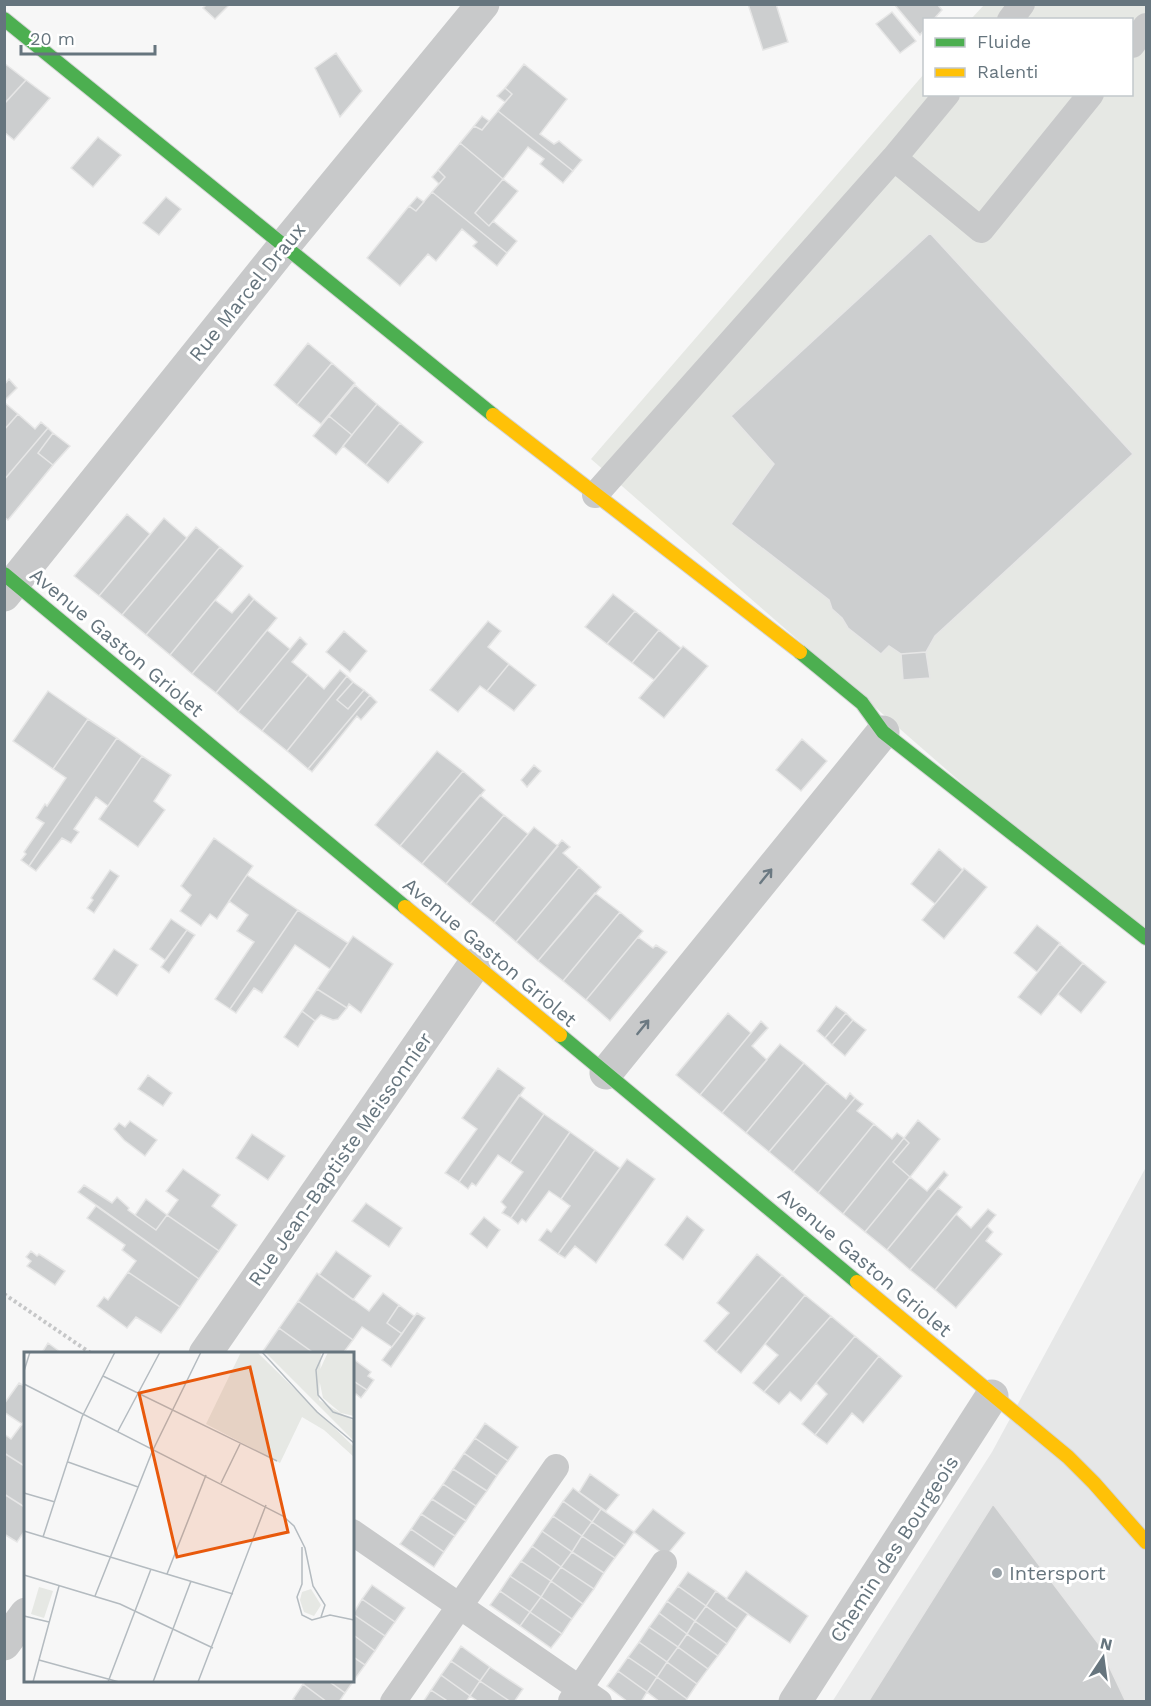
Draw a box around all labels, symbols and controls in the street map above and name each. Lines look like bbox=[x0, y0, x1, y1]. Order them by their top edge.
scale bar bbox=[21, 18, 154, 56]
legend bbox=[923, 18, 1133, 96]
text: 20 m bbox=[30, 28, 75, 49]
text: Fluide bbox=[977, 31, 1031, 52]
text: Ralenti bbox=[977, 61, 1038, 82]
street label: Rue Marcel Draux bbox=[184, 218, 310, 366]
street label: Avenue Gaston Griolet bbox=[25, 562, 209, 722]
one-way arrow bbox=[759, 869, 773, 884]
street label: Avenue Gaston Griolet bbox=[398, 872, 582, 1032]
one-way arrow bbox=[636, 1020, 649, 1036]
street label: Rue Jean-Baptiste Meissonnier bbox=[243, 1027, 437, 1291]
street label: Avenue Gaston Griolet bbox=[773, 1182, 957, 1342]
inset map bbox=[24, 1352, 354, 1682]
street label: Chemin des Bourgeois bbox=[825, 1451, 963, 1647]
place label: Intersport bbox=[1009, 1561, 1106, 1585]
marker: Intersport bbox=[990, 1566, 1004, 1580]
north arrow bbox=[1073, 1628, 1133, 1688]
text: N bbox=[1098, 1633, 1114, 1654]

